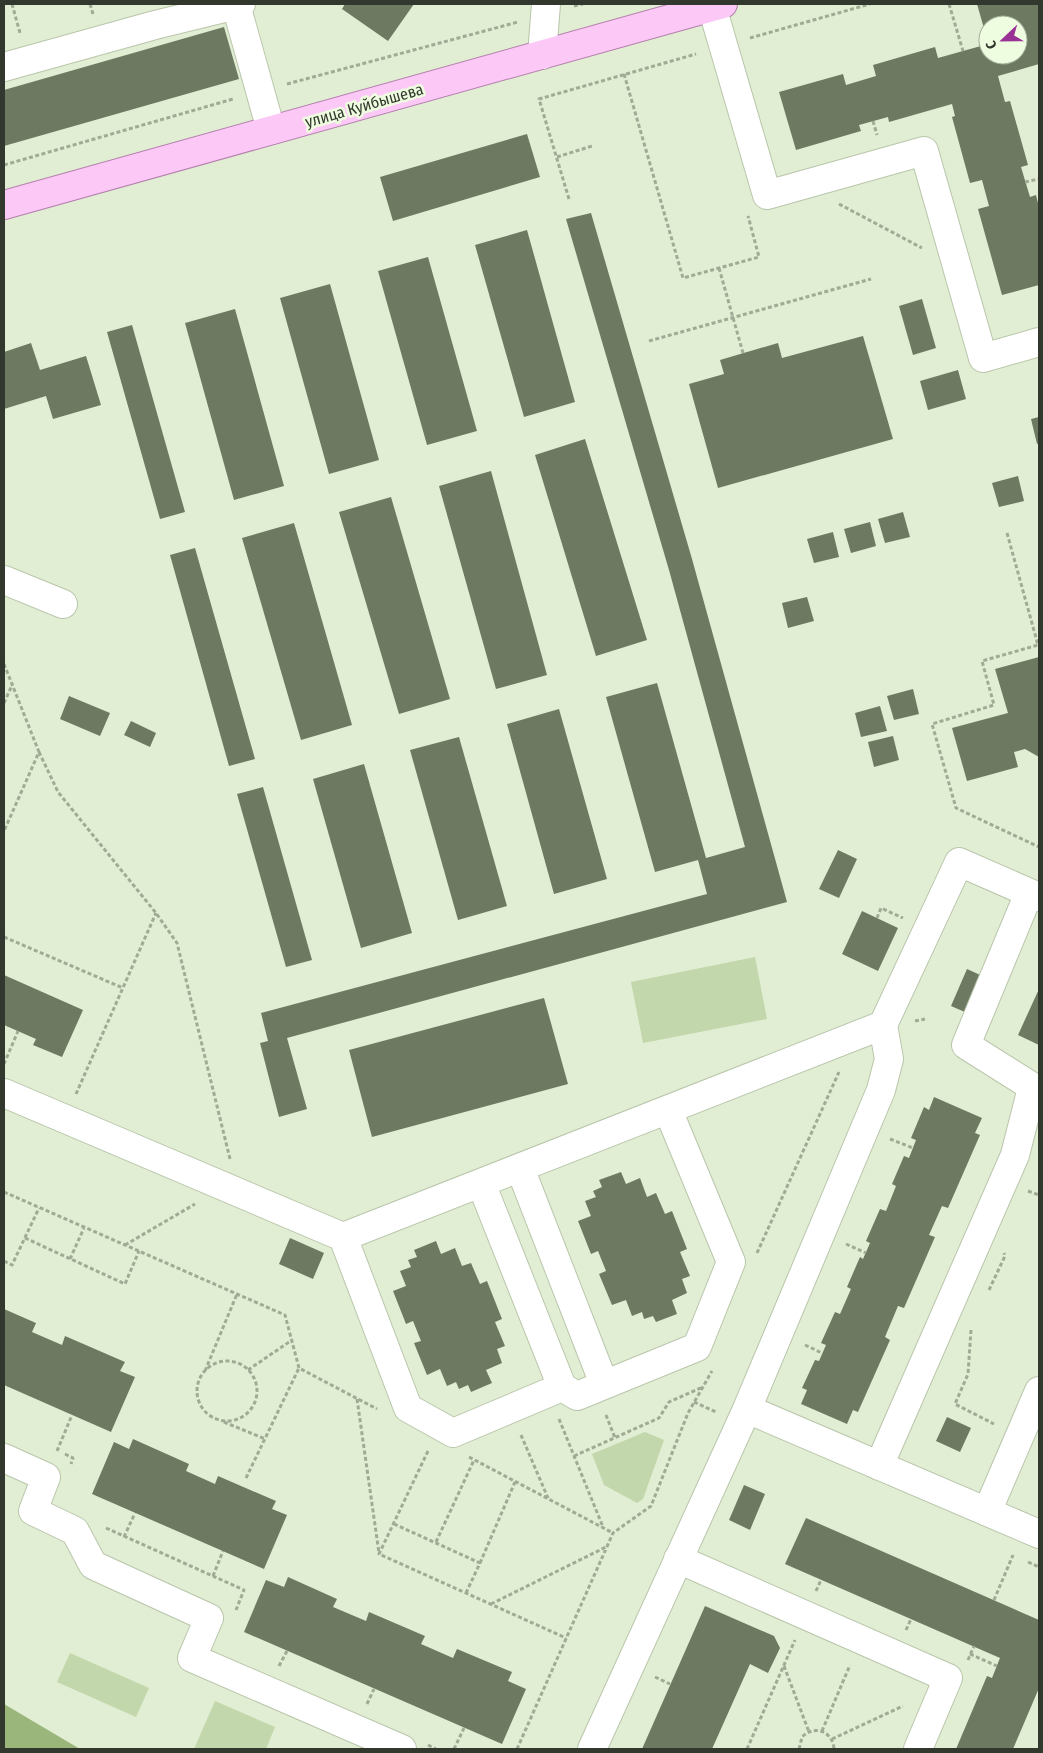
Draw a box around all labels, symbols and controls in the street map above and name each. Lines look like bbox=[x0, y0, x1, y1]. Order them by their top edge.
north arrow bbox=[978, 15, 1028, 65]
text: С bbox=[982, 37, 1001, 51]
street label: улица Куйбышева bbox=[303, 79, 426, 131]

